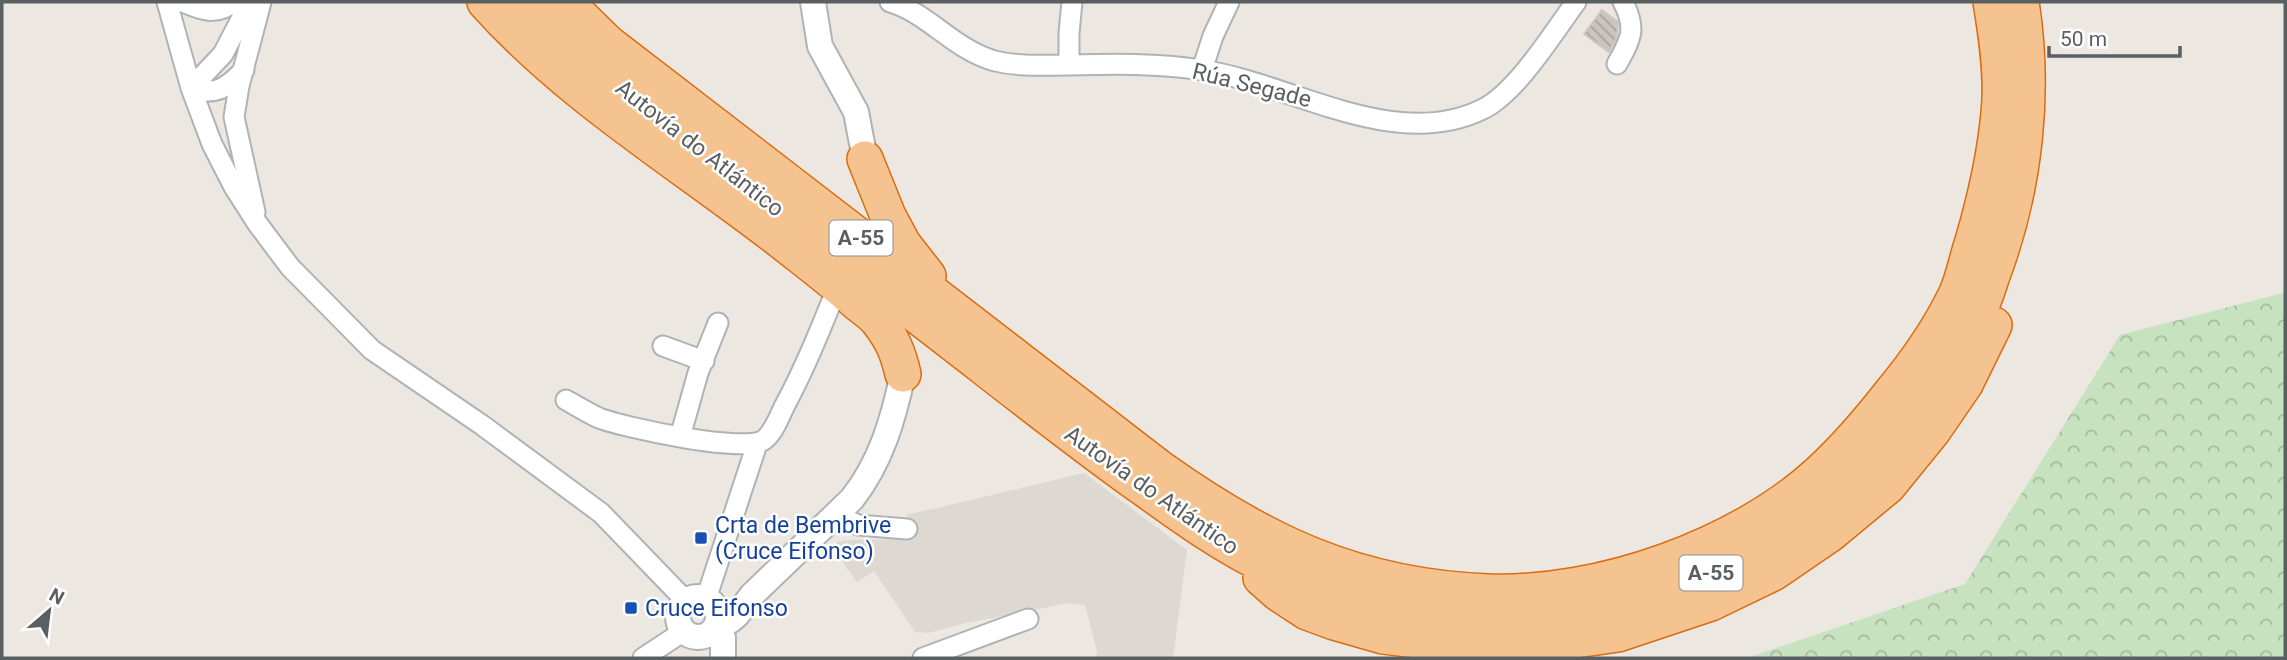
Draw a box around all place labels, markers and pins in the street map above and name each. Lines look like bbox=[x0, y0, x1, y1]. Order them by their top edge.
place label: Crta de Bembrive (Cruce Eifonso) bbox=[715, 512, 891, 565]
marker: Crta de Bembrive (Cruce Eifonso) bbox=[693, 530, 709, 546]
place label: Cruce Eifonso bbox=[645, 595, 788, 622]
marker: Cruce Eifonso bbox=[623, 600, 639, 616]

